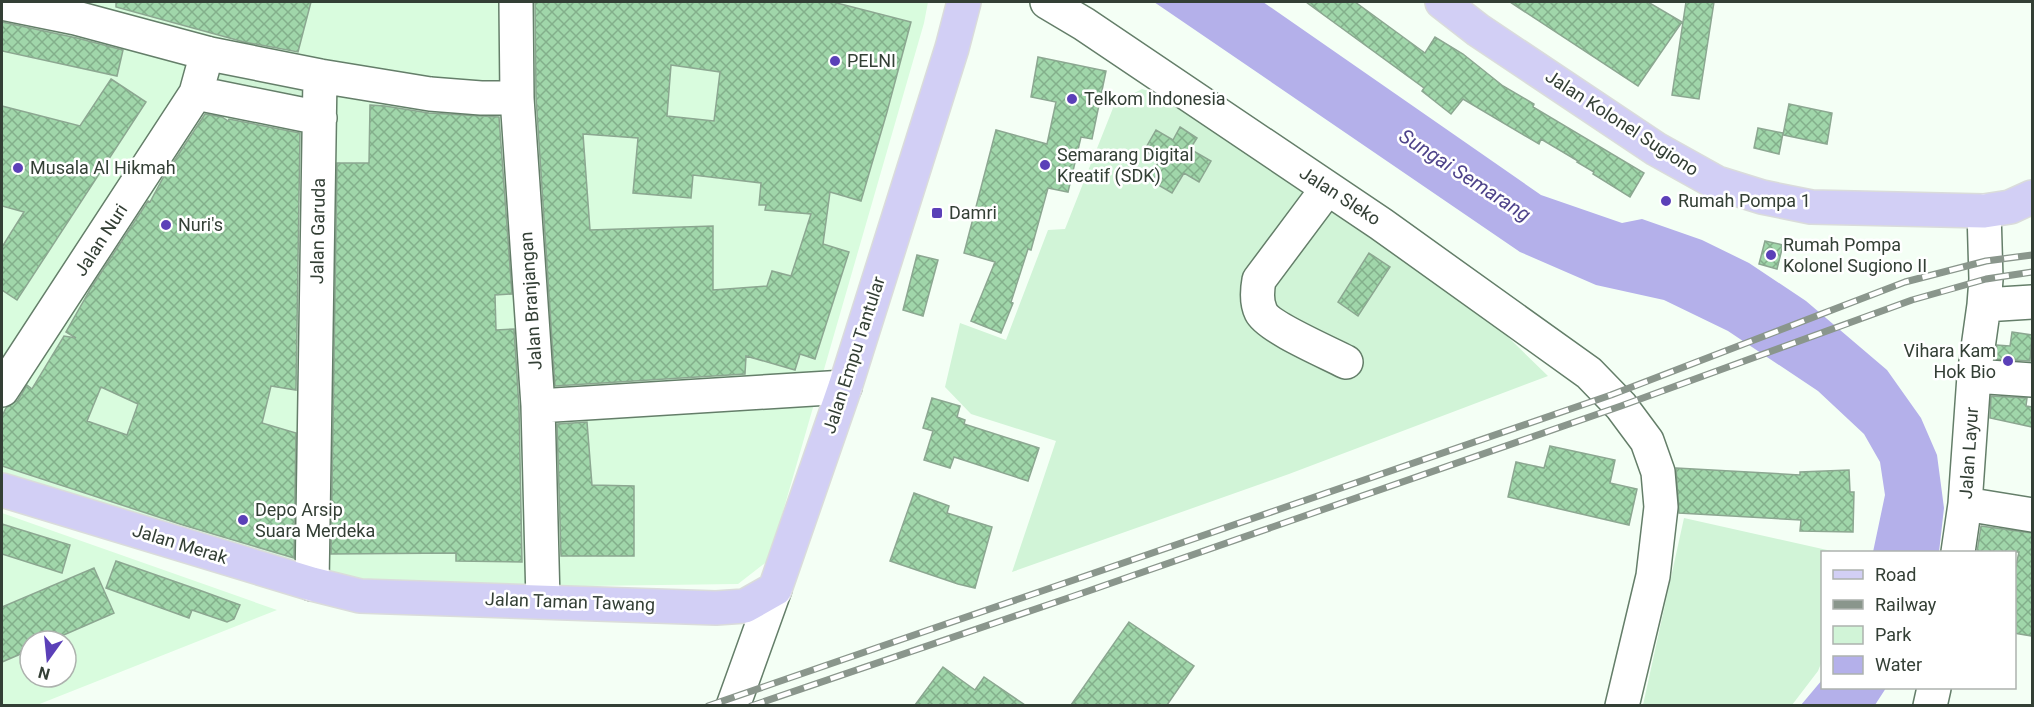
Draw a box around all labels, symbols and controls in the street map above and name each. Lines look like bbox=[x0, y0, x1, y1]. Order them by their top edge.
place label: PELNI bbox=[847, 50, 896, 71]
marker: PELNI bbox=[828, 54, 842, 68]
street label: Jalan Kolonel Sugiono bbox=[1542, 65, 1703, 180]
place label: Telkom Indonesia bbox=[1084, 88, 1226, 109]
marker: Telkom Indonesia bbox=[1065, 92, 1079, 106]
water label: Sungai Semarang bbox=[1395, 124, 1535, 226]
place label: Semarang Digital Kreatif (SDK) bbox=[1057, 144, 1194, 187]
place label: Musala Al Hikmah bbox=[30, 157, 176, 178]
marker: Semarang Digital Kreatif (SDK) bbox=[1038, 158, 1052, 172]
marker: Musala Al Hikmah bbox=[11, 161, 25, 175]
street label: Jalan Sleko bbox=[1296, 162, 1385, 230]
street label: Jalan Garuda bbox=[306, 178, 329, 284]
place label: Rumah Pompa 1 bbox=[1678, 190, 1811, 211]
marker: Rumah Pompa 1 bbox=[1659, 194, 1673, 208]
street label: Jalan Nuri bbox=[70, 200, 132, 280]
place label: Damri bbox=[949, 202, 997, 223]
marker: Damri bbox=[930, 206, 944, 220]
place label: Nuri's bbox=[178, 214, 223, 235]
marker: Nuri's bbox=[159, 218, 173, 232]
street label: Jalan Branjangan bbox=[515, 231, 546, 371]
place label: Rumah Pompa Kolonel Sugiono II bbox=[1783, 234, 1927, 276]
marker: Rumah Pompa Kolonel Sugiono II bbox=[1764, 248, 1778, 262]
street label: Jalan Empu Tantular bbox=[818, 274, 889, 436]
place label: Vihara Kam Hok Bio bbox=[1904, 340, 1996, 382]
marker: Vihara Kam Hok Bio bbox=[2001, 354, 2015, 368]
street label: Jalan Layur bbox=[1955, 406, 1982, 500]
place label: Depo Arsip Suara Merdeka bbox=[255, 499, 375, 541]
marker: Depo Arsip Suara Merdeka bbox=[236, 513, 250, 527]
street label: Jalan Merak bbox=[130, 519, 231, 568]
legend bbox=[1821, 551, 2016, 689]
text: Road bbox=[1875, 564, 1916, 585]
street label: Jalan Taman Tawang bbox=[485, 588, 655, 615]
text: Railway bbox=[1875, 594, 1937, 615]
text: Park bbox=[1875, 624, 1912, 645]
north arrow bbox=[18, 629, 78, 689]
text: Water bbox=[1875, 654, 1922, 675]
text: N bbox=[36, 662, 52, 684]

